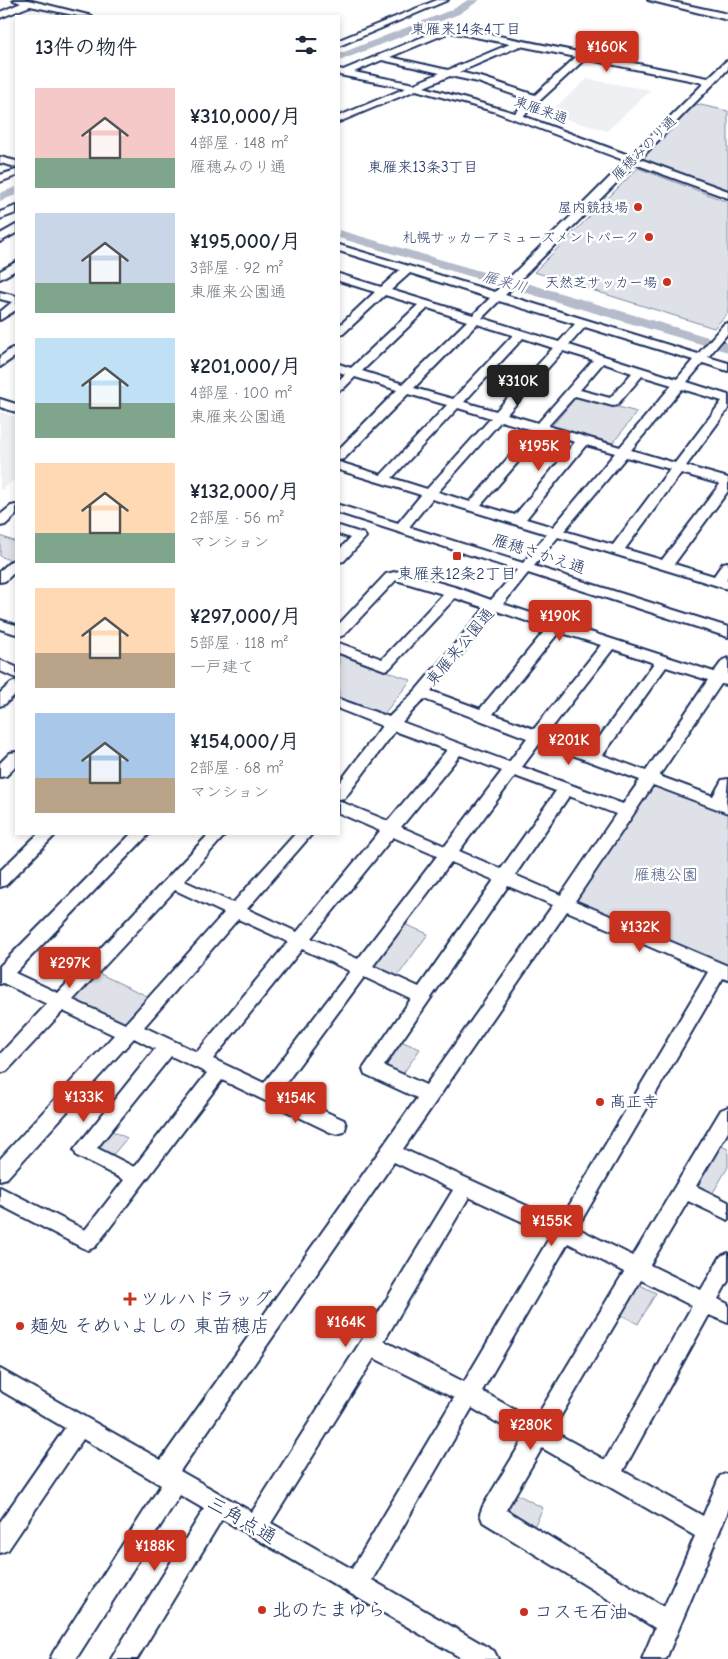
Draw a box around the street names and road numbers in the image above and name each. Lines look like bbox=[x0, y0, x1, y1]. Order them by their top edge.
street label: 東雁来通 bbox=[512, 92, 570, 128]
street label: 雁穂みのり通 bbox=[608, 112, 680, 184]
street label: 雁穂さかえ通 bbox=[491, 531, 587, 577]
street label: 東雁来公園通 bbox=[422, 604, 498, 690]
street label: 三角点通 bbox=[204, 1491, 280, 1549]

